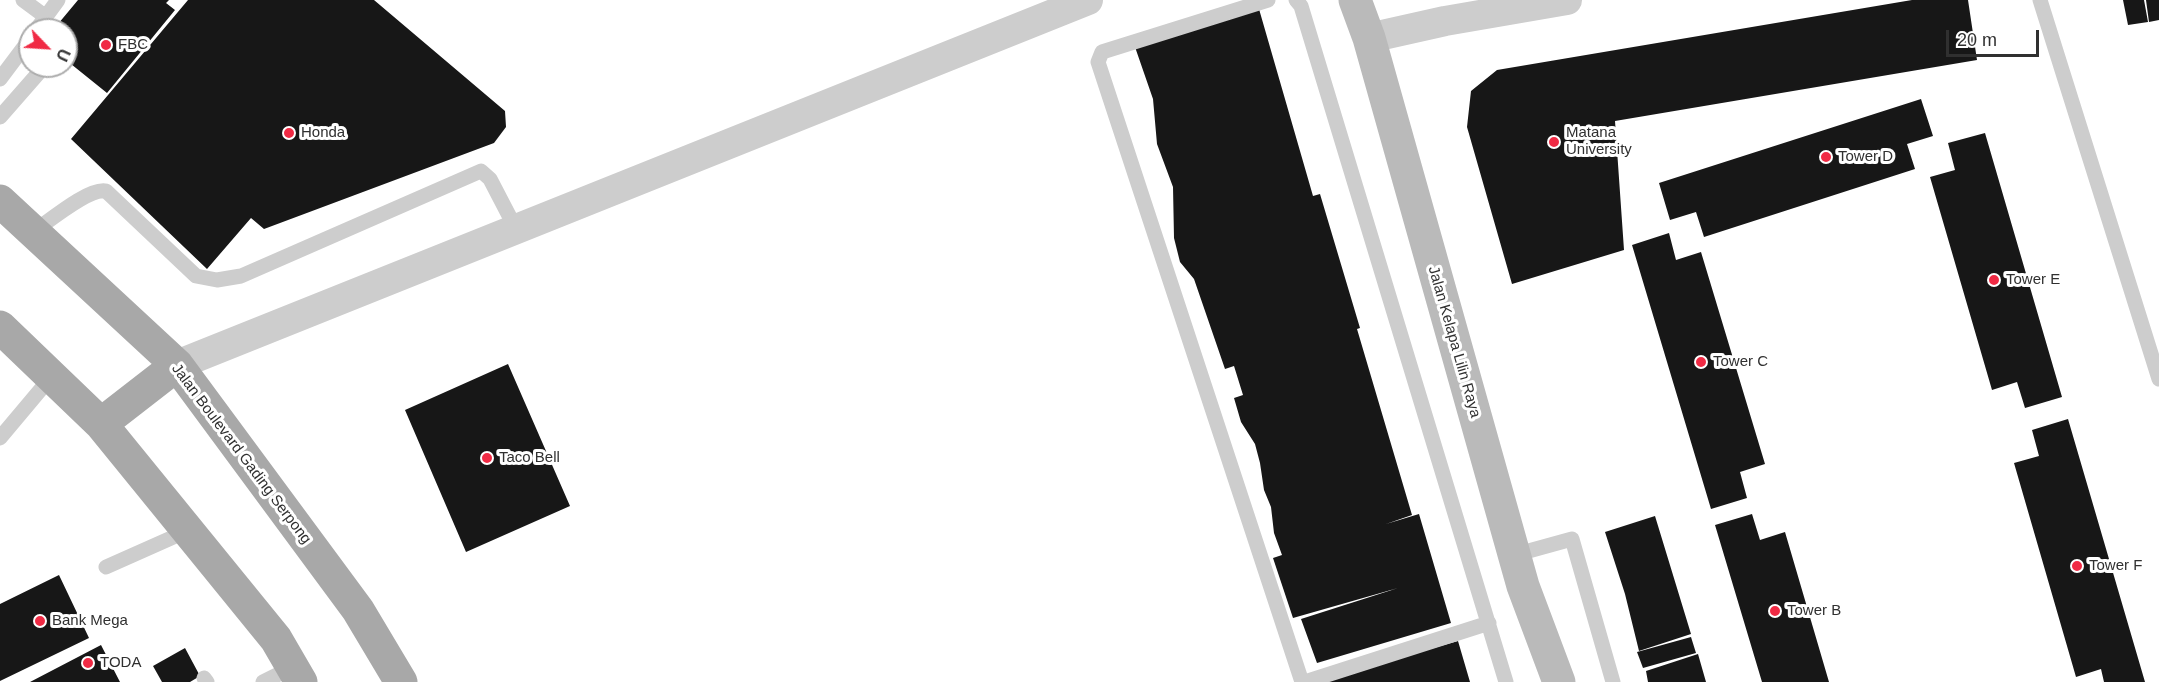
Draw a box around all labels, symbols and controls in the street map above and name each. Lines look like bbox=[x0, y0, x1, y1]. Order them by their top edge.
north arrow bbox=[18, 18, 78, 78]
scale bar bbox=[1949, 18, 2042, 56]
text: 20 m bbox=[1957, 30, 1997, 50]
place label: FBC bbox=[118, 36, 148, 54]
marker: FBC bbox=[99, 38, 113, 52]
text: U bbox=[53, 46, 73, 64]
place label: Honda bbox=[301, 124, 345, 142]
place label: Matana University bbox=[1566, 124, 1632, 159]
marker: Honda bbox=[282, 126, 296, 140]
marker: Matana University bbox=[1547, 135, 1561, 149]
place label: Tower D bbox=[1838, 148, 1893, 166]
marker: Tower D bbox=[1819, 150, 1833, 164]
street label: Jalan Kelapa Lilin Raya bbox=[1424, 264, 1484, 420]
place label: Tower E bbox=[2006, 271, 2060, 289]
marker: Tower E bbox=[1987, 273, 2001, 287]
place label: Tower C bbox=[1713, 353, 1768, 371]
marker: Tower C bbox=[1694, 355, 1708, 369]
street label: Jalan Boulevard Gading Serpong bbox=[167, 360, 315, 548]
place label: Taco Bell bbox=[499, 449, 560, 467]
marker: Taco Bell bbox=[480, 451, 494, 465]
place label: Tower F bbox=[2089, 557, 2142, 575]
marker: Tower F bbox=[2070, 559, 2084, 573]
place label: Tower B bbox=[1787, 602, 1841, 620]
marker: Tower B bbox=[1768, 604, 1782, 618]
place label: Bank Mega bbox=[52, 612, 128, 630]
marker: Bank Mega bbox=[33, 614, 47, 628]
place label: TODA bbox=[100, 654, 141, 672]
marker: TODA bbox=[81, 656, 95, 670]

